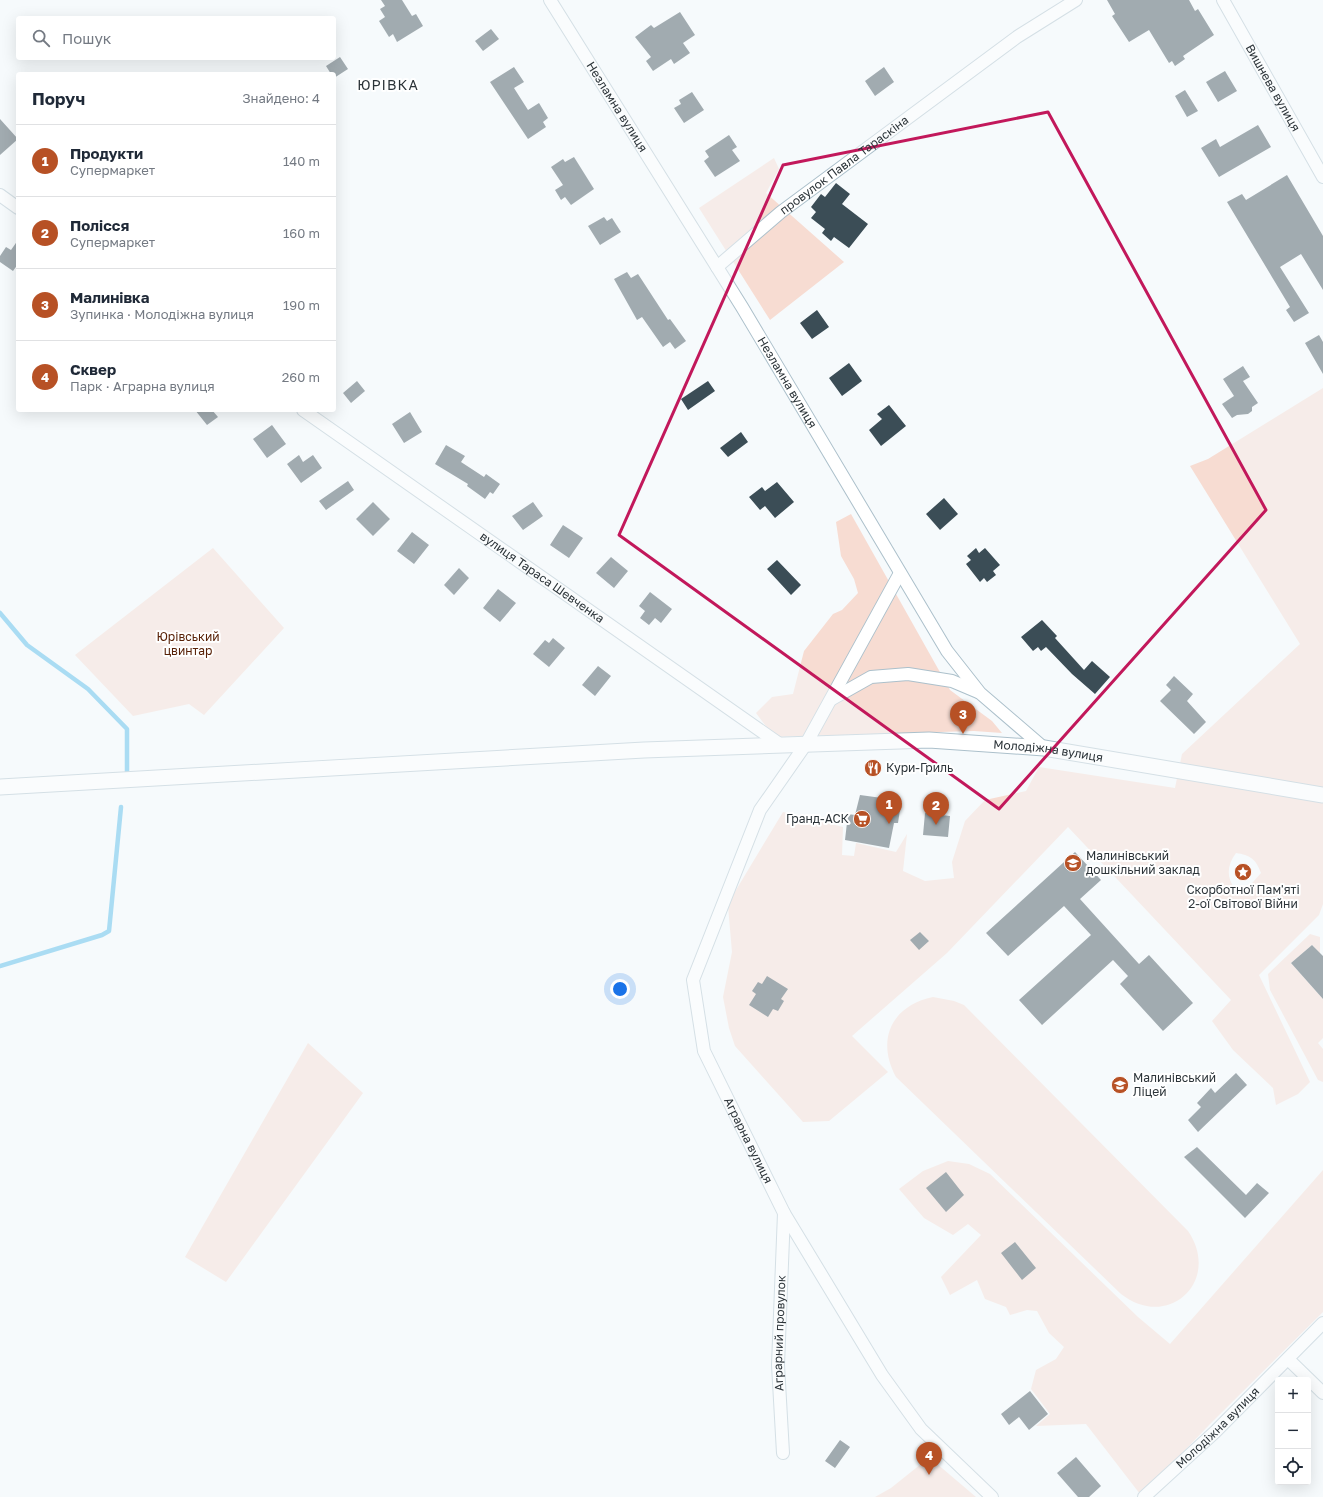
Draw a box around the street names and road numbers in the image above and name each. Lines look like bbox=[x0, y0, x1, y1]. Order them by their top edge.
street label: Вишнева вулиця bbox=[1243, 41, 1304, 134]
street label: Незламна вулиця bbox=[583, 59, 651, 155]
street label: провулок Павла Тараскіна bbox=[777, 112, 911, 217]
street label: Незламна вулиця bbox=[754, 334, 820, 431]
street label: вулиця Тараса Шевченка bbox=[477, 528, 607, 626]
street label: Молодіжна вулиця bbox=[993, 736, 1104, 765]
street label: Аграрна вулиця bbox=[721, 1095, 776, 1186]
street label: Аграрний провулок bbox=[770, 1275, 789, 1392]
street label: Молодіжна вулиця bbox=[1172, 1384, 1262, 1471]

